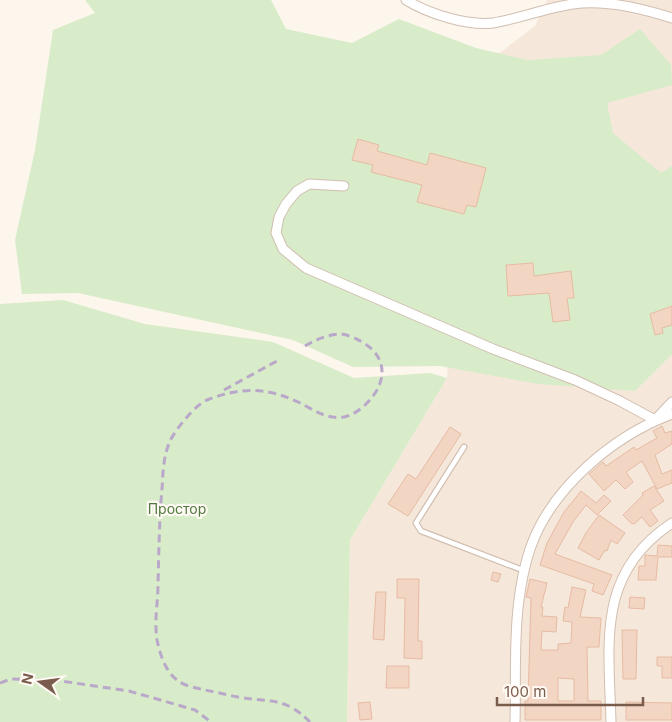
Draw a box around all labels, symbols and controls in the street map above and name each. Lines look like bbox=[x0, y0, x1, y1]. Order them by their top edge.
park label: Простор bbox=[148, 500, 206, 517]
north arrow bbox=[15, 657, 65, 707]
text: N bbox=[17, 672, 36, 686]
scale bar bbox=[497, 674, 643, 706]
text: 100 m bbox=[504, 682, 546, 701]

